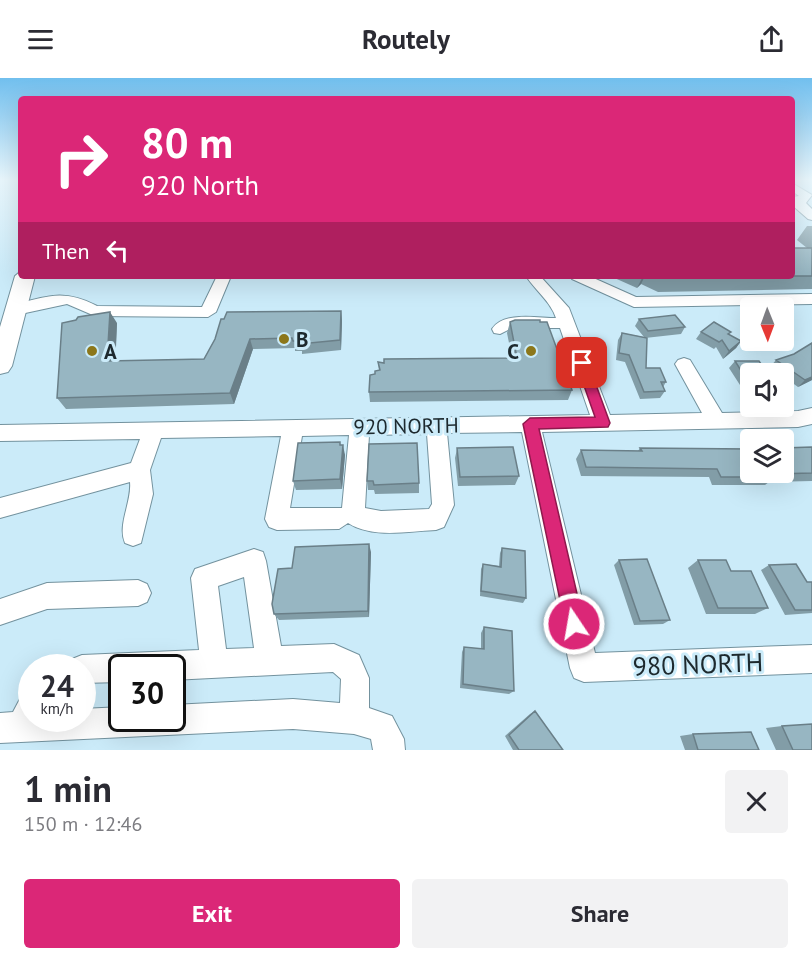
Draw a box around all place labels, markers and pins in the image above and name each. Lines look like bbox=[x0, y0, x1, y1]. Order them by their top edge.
place label: B bbox=[296, 326, 308, 353]
marker: B bbox=[277, 332, 291, 346]
pin bbox=[556, 337, 607, 388]
place label: A bbox=[104, 338, 117, 365]
place label: C bbox=[507, 338, 519, 365]
marker: A bbox=[85, 344, 99, 358]
marker: C bbox=[524, 344, 538, 358]

